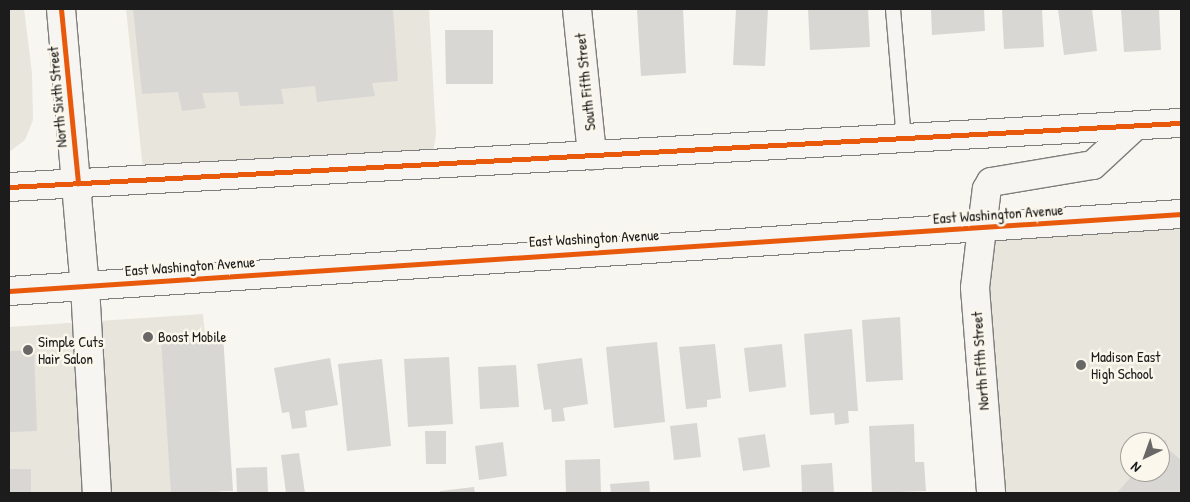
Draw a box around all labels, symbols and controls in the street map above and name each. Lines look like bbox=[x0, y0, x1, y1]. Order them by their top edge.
street label: South Fifth Street bbox=[571, 32, 599, 132]
street label: North Sixth Street bbox=[44, 46, 70, 148]
street label: East Washington Avenue bbox=[932, 200, 1064, 228]
street label: East Washington Avenue bbox=[528, 226, 660, 250]
street label: East Washington Avenue bbox=[124, 252, 256, 280]
street label: North Fifth Street bbox=[968, 311, 992, 411]
place label: Boost Mobile bbox=[158, 328, 227, 346]
marker: Boost Mobile bbox=[142, 331, 154, 343]
place label: Simple Cuts Hair Salon bbox=[38, 332, 103, 367]
marker: Simple Cuts Hair Salon bbox=[22, 344, 34, 356]
place label: Madison East High School bbox=[1091, 347, 1161, 382]
marker: Madison East High School bbox=[1075, 359, 1087, 371]
north arrow bbox=[1120, 432, 1170, 482]
text: N bbox=[1126, 458, 1144, 477]

